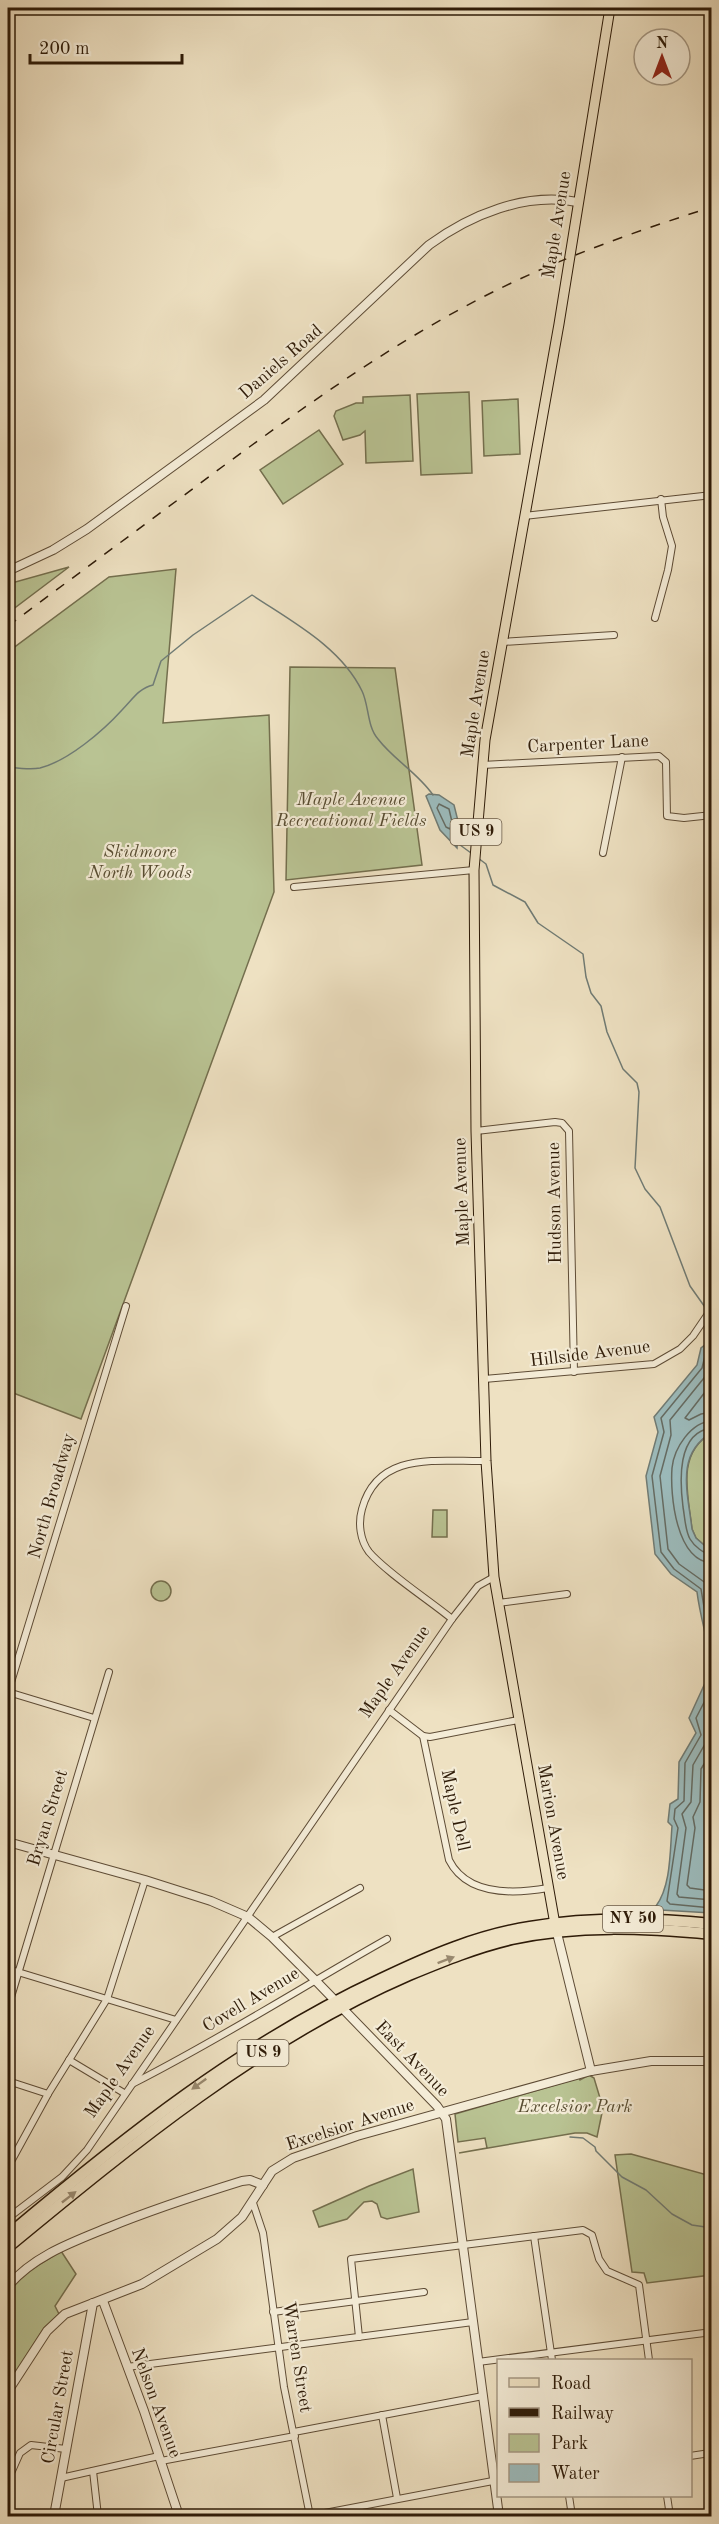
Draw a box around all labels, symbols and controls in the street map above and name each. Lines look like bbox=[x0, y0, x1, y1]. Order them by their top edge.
scale bar bbox=[30, 27, 182, 65]
north arrow bbox=[632, 27, 692, 87]
text: N bbox=[656, 36, 669, 52]
text: 200 m bbox=[39, 40, 90, 58]
street label: Maple Avenue bbox=[540, 170, 574, 280]
street label: Daniels Road bbox=[236, 321, 326, 403]
street label: Maple Avenue bbox=[459, 649, 493, 759]
street label: Carpenter Lane bbox=[527, 732, 649, 756]
park label: Maple Avenue Recreational Fields bbox=[275, 791, 427, 830]
road number: US 9 bbox=[450, 819, 502, 845]
park label: Skidmore North Woods bbox=[87, 843, 192, 882]
street label: Maple Avenue bbox=[451, 1137, 473, 1247]
street label: Hudson Avenue bbox=[545, 1142, 565, 1264]
street label: Hillside Avenue bbox=[529, 1338, 651, 1370]
street label: North Broadway bbox=[25, 1431, 79, 1561]
street label: Maple Avenue bbox=[356, 1622, 434, 1722]
street label: Marion Avenue bbox=[534, 1763, 572, 1881]
street label: Bryan Street bbox=[25, 1767, 71, 1869]
street label: Maple Dell bbox=[438, 1767, 473, 1853]
road number: NY 50 bbox=[603, 1906, 663, 1932]
one-way arrow bbox=[437, 1955, 455, 1964]
street label: Covell Avenue bbox=[200, 1964, 302, 2036]
street label: East Avenue bbox=[372, 2018, 452, 2100]
street label: Maple Avenue bbox=[81, 2022, 159, 2122]
road number: US 9 bbox=[238, 2040, 288, 2066]
one-way arrow bbox=[191, 2078, 207, 2090]
street label: Excelsior Avenue bbox=[284, 2096, 416, 2154]
park label: Excelsior Park bbox=[517, 2098, 633, 2116]
one-way arrow bbox=[61, 2190, 77, 2203]
street label: Warren Street bbox=[279, 2300, 315, 2414]
street label: Nelson Avenue bbox=[128, 2346, 184, 2460]
street label: Circular Street bbox=[39, 2348, 77, 2466]
legend bbox=[497, 2359, 692, 2497]
text: Road bbox=[551, 2375, 591, 2393]
text: Railway bbox=[551, 2405, 614, 2423]
text: Park bbox=[551, 2435, 588, 2453]
text: Water bbox=[551, 2465, 600, 2483]

